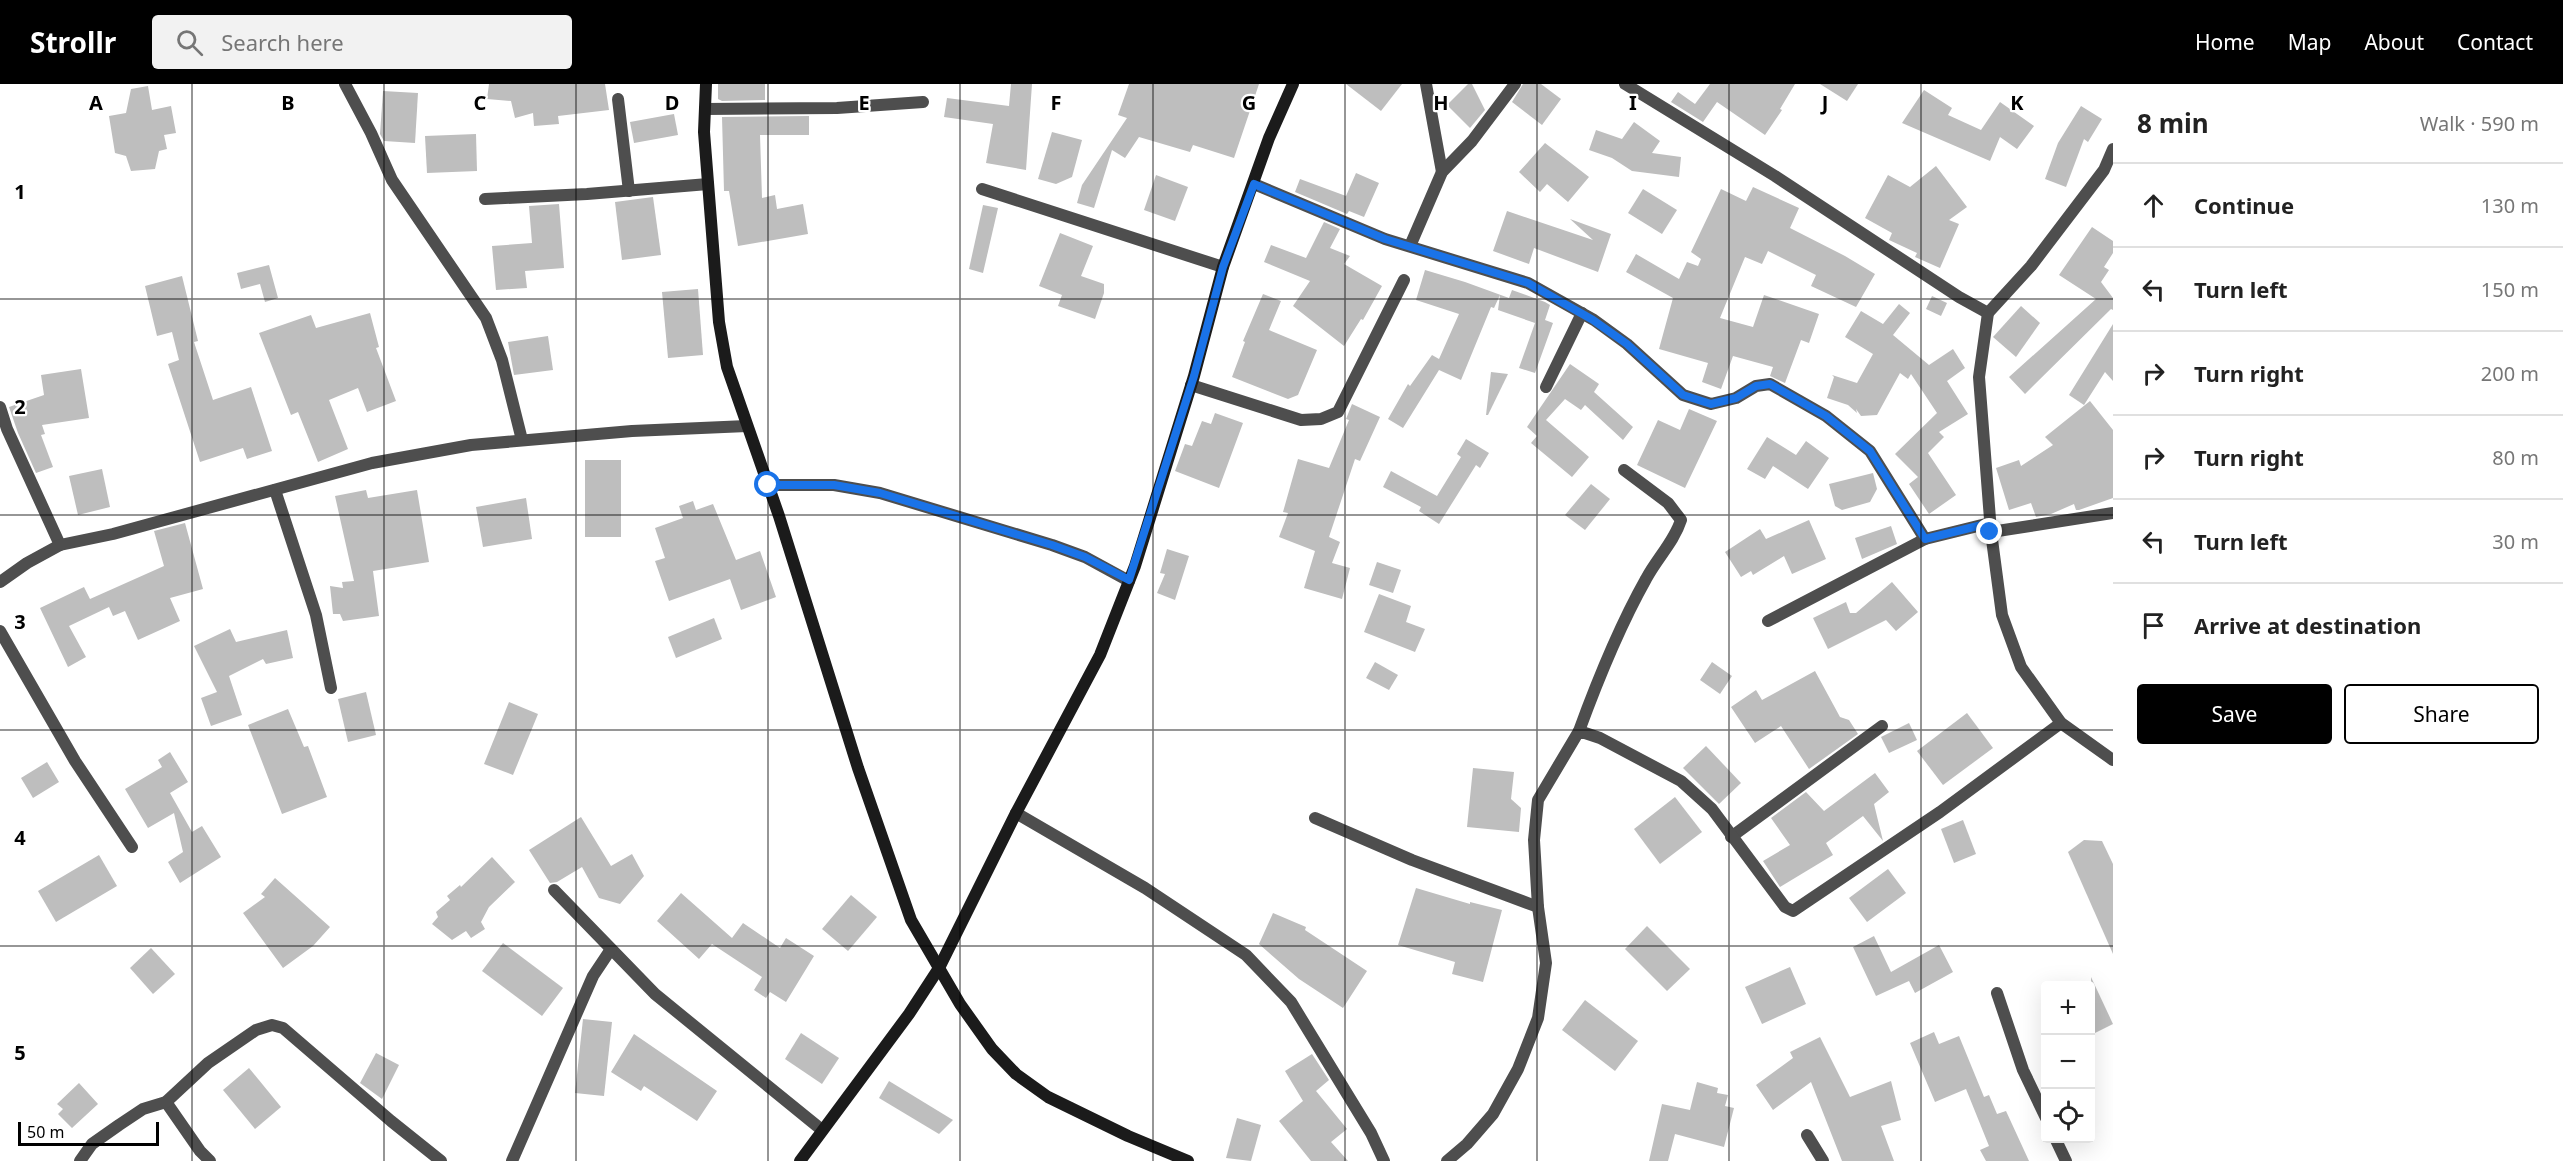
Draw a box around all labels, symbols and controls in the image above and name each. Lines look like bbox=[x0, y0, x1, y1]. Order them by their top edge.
search box bbox=[152, 15, 572, 69]
text: Strollr bbox=[30, 23, 116, 61]
icon: search bbox=[173, 26, 206, 59]
text: Search here bbox=[221, 27, 344, 57]
text: Home bbox=[2195, 28, 2255, 56]
text: Map bbox=[2288, 28, 2331, 56]
text: About bbox=[2364, 28, 2424, 56]
text: Contact bbox=[2457, 28, 2533, 56]
text: A bbox=[89, 89, 103, 116]
text: B bbox=[281, 89, 295, 116]
text: C bbox=[474, 89, 487, 116]
text: D bbox=[665, 89, 679, 116]
text: E bbox=[858, 89, 870, 116]
text: F bbox=[1051, 89, 1061, 116]
text: G bbox=[1242, 89, 1256, 116]
text: H bbox=[1433, 89, 1449, 116]
text: I bbox=[1629, 89, 1637, 116]
text: J bbox=[1820, 89, 1828, 116]
text: K bbox=[2010, 89, 2024, 116]
text: 8 min bbox=[2137, 105, 2209, 141]
text: Walk · 590 m bbox=[2420, 110, 2539, 137]
text: 1 bbox=[14, 178, 26, 205]
icon: ahead bbox=[2137, 189, 2170, 222]
text: Continue bbox=[2194, 190, 2294, 220]
text: 130 m bbox=[2481, 192, 2539, 219]
icon: left bbox=[2137, 273, 2170, 306]
text: Turn left bbox=[2194, 274, 2288, 304]
text: 150 m bbox=[2481, 276, 2539, 303]
icon: right bbox=[2137, 357, 2170, 390]
text: Turn right bbox=[2194, 358, 2304, 388]
text: 200 m bbox=[2481, 360, 2539, 387]
text: 2 bbox=[14, 393, 26, 420]
icon: right bbox=[2137, 441, 2170, 474]
text: Turn right bbox=[2194, 442, 2304, 472]
text: 80 m bbox=[2492, 444, 2539, 471]
route start bbox=[754, 471, 780, 497]
route end bbox=[1976, 518, 2002, 544]
icon: left bbox=[2137, 525, 2170, 558]
text: Turn left bbox=[2194, 526, 2288, 556]
text: 30 m bbox=[2492, 528, 2539, 555]
text: 3 bbox=[14, 608, 26, 635]
icon: arrive bbox=[2137, 609, 2170, 642]
text: Arrive at destination bbox=[2194, 610, 2421, 640]
button: Save bbox=[2137, 684, 2332, 744]
button: Share bbox=[2344, 684, 2539, 744]
text: 4 bbox=[14, 824, 26, 851]
map controls bbox=[2041, 981, 2095, 1143]
button: + bbox=[2041, 981, 2095, 1035]
button: − bbox=[2041, 1035, 2095, 1089]
text: 5 bbox=[14, 1039, 26, 1066]
button: locate bbox=[2041, 1089, 2095, 1143]
scale bar bbox=[18, 1119, 159, 1146]
text: 50 m bbox=[27, 1121, 64, 1143]

